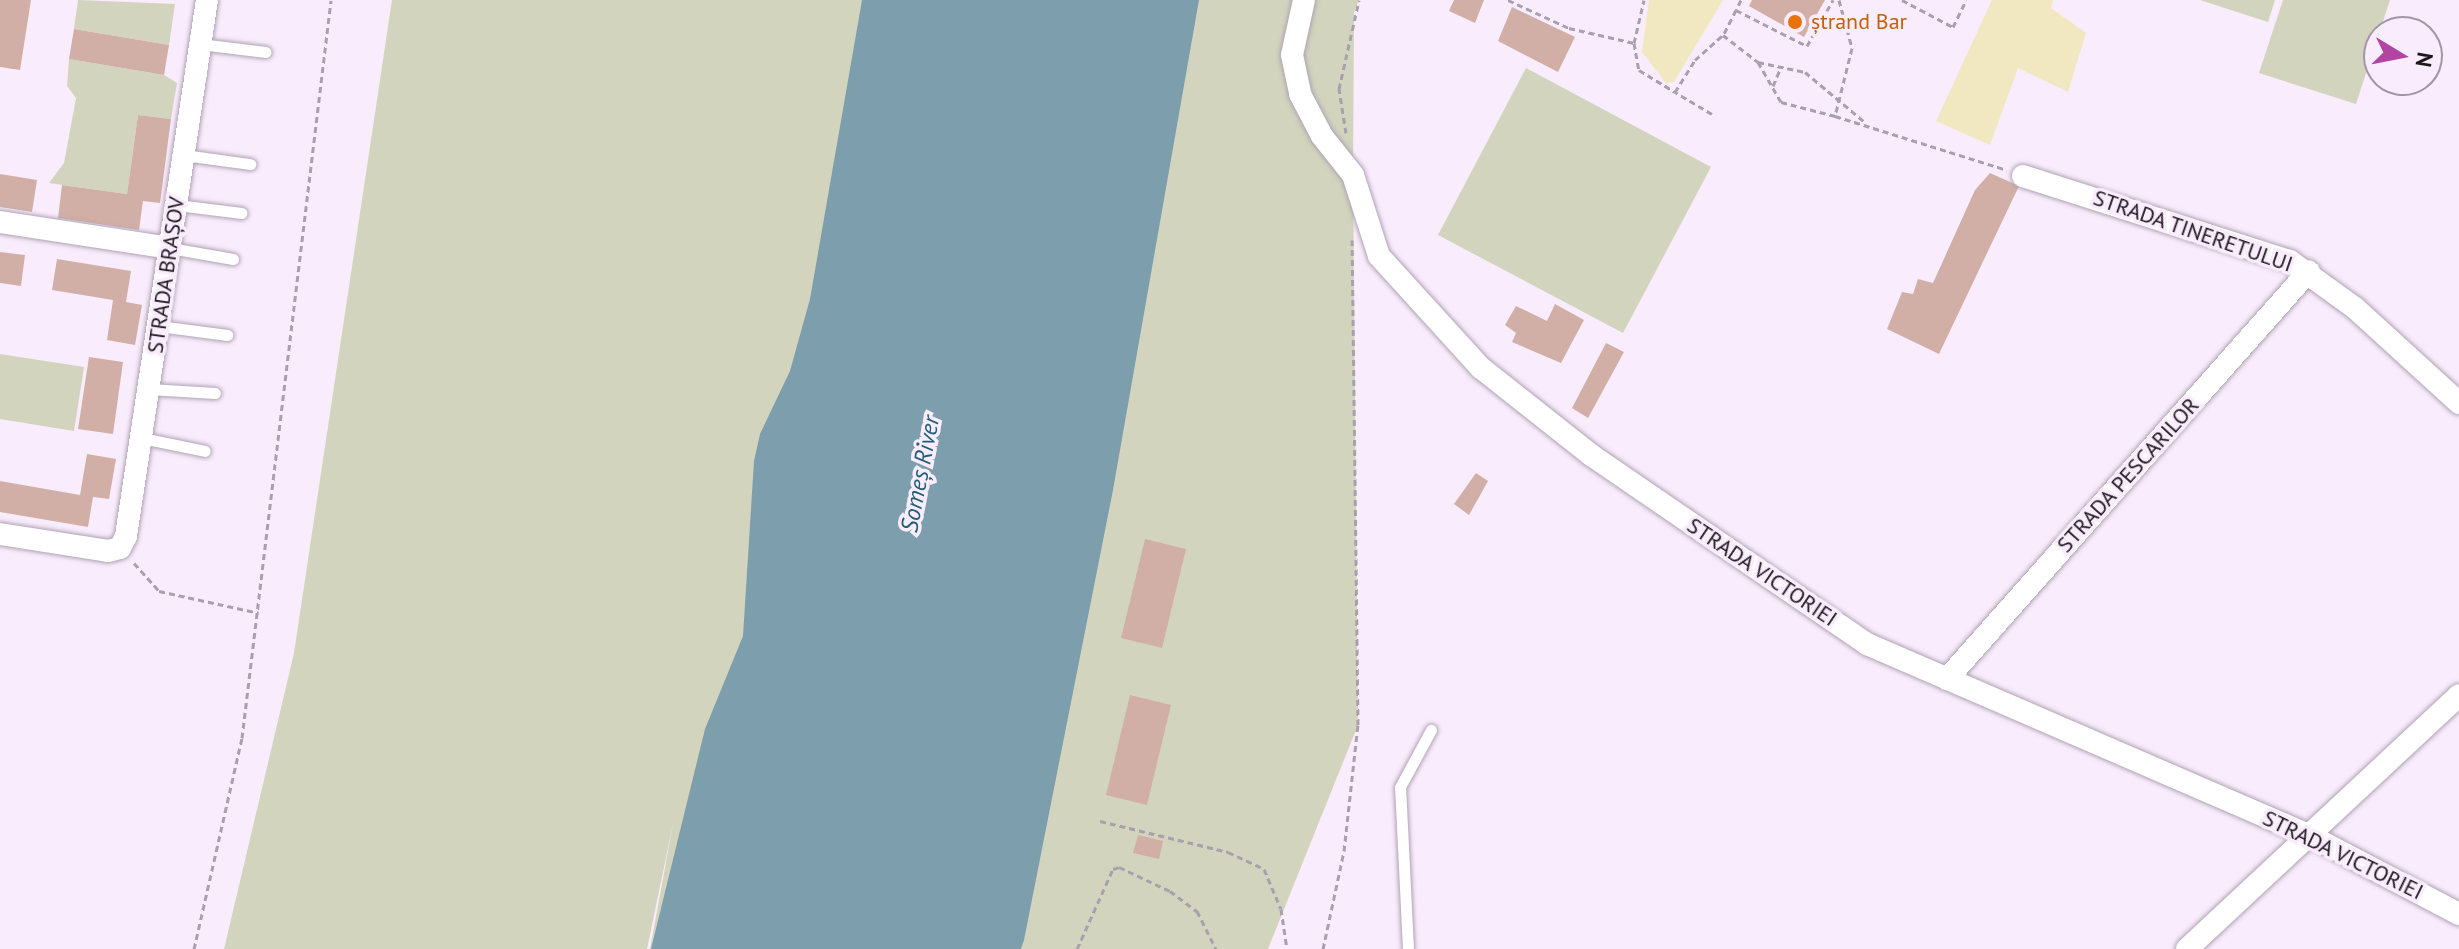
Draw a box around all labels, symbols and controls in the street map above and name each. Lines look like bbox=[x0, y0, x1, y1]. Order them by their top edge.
place label: ștrand Bar bbox=[1811, 9, 1907, 35]
marker: ștrand Bar bbox=[1786, 13, 1804, 31]
north arrow bbox=[2363, 16, 2443, 96]
text: N bbox=[2410, 50, 2440, 69]
street label: STRADA TINERETULUI bbox=[2089, 184, 2297, 278]
street label: STRADA BRAȘOV bbox=[142, 195, 190, 355]
street label: STRADA PESCARILOR bbox=[2051, 392, 2205, 558]
water label: Someș River bbox=[895, 413, 945, 535]
street label: STRADA VICTORIEI bbox=[1681, 512, 1843, 632]
street label: STRADA VICTORIEI bbox=[2258, 804, 2428, 906]

